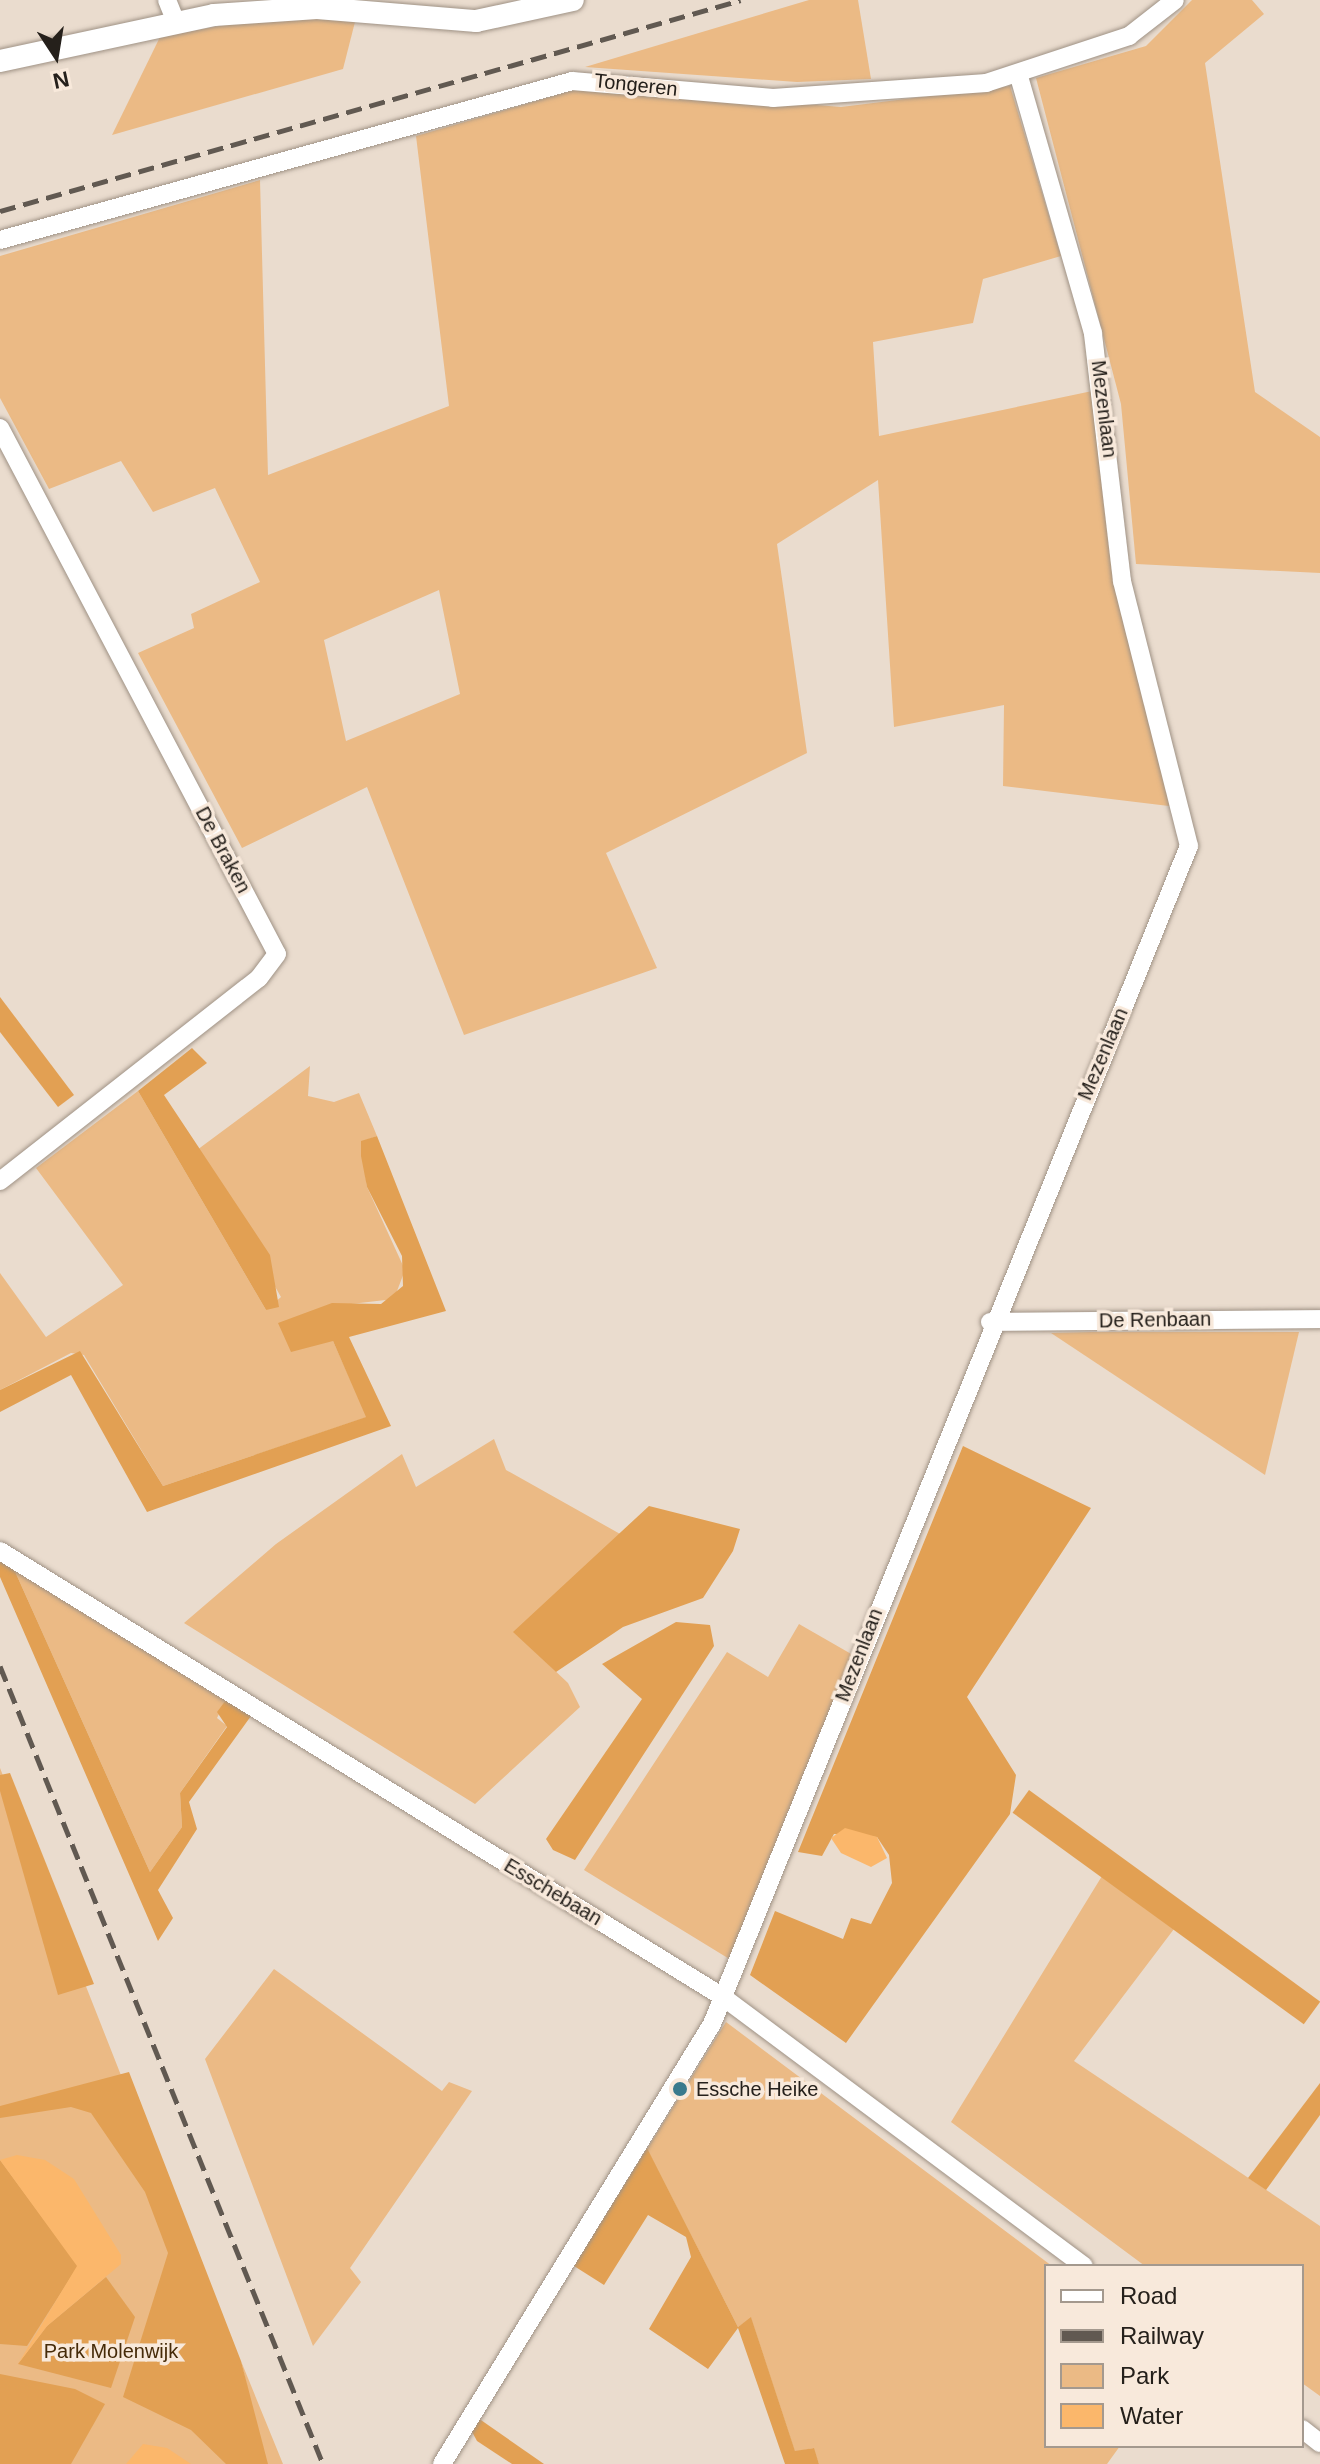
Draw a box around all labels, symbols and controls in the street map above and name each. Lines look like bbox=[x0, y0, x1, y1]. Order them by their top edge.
north arrow bbox=[16, 16, 96, 96]
text: N bbox=[51, 66, 71, 94]
street label: Tongeren bbox=[593, 69, 679, 101]
street label: Mezenlaan bbox=[1086, 359, 1122, 459]
street label: De Braken bbox=[190, 803, 256, 897]
street label: Mezenlaan bbox=[1073, 1004, 1133, 1104]
street label: De Renbaan bbox=[1099, 1307, 1211, 1333]
street label: Mezenlaan bbox=[830, 1605, 888, 1705]
street label: Esschebaan bbox=[500, 1853, 606, 1931]
place label: Essche Heike bbox=[696, 2077, 818, 2101]
marker: Essche Heike bbox=[671, 2080, 689, 2098]
legend bbox=[1044, 2264, 1304, 2448]
text: Road bbox=[1120, 2282, 1177, 2309]
text: Railway bbox=[1120, 2322, 1204, 2349]
park label: Park Molenwijk bbox=[44, 2339, 178, 2363]
text: Park bbox=[1120, 2362, 1169, 2389]
text: Water bbox=[1120, 2402, 1183, 2429]

